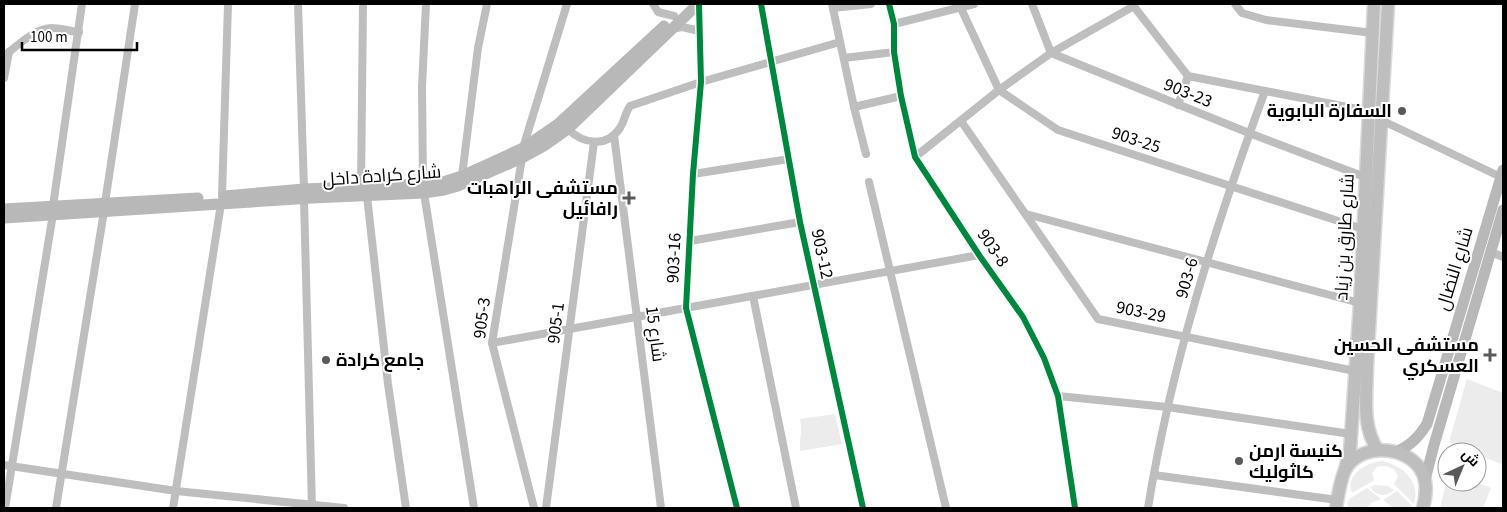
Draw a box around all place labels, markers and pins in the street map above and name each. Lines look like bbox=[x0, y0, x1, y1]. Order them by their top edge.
place label: السفارة البابوية bbox=[1267, 99, 1392, 124]
marker: السفارة البابوية bbox=[1396, 105, 1408, 117]
place label: مستشفى الراهبات رافائيل bbox=[467, 176, 618, 222]
marker: مستشفى الراهبات رافائيل bbox=[622, 191, 636, 205]
place label: مستشفى الحسين العسكري bbox=[1334, 333, 1479, 380]
place label: جامع كرادة bbox=[336, 348, 424, 373]
marker: مستشفى الحسين العسكري bbox=[1483, 348, 1497, 362]
marker: جامع كرادة bbox=[320, 354, 332, 366]
place label: كنيسة ارمن كاثوليك bbox=[1249, 439, 1343, 485]
marker: كنيسة ارمن كاثوليك bbox=[1233, 455, 1245, 467]

